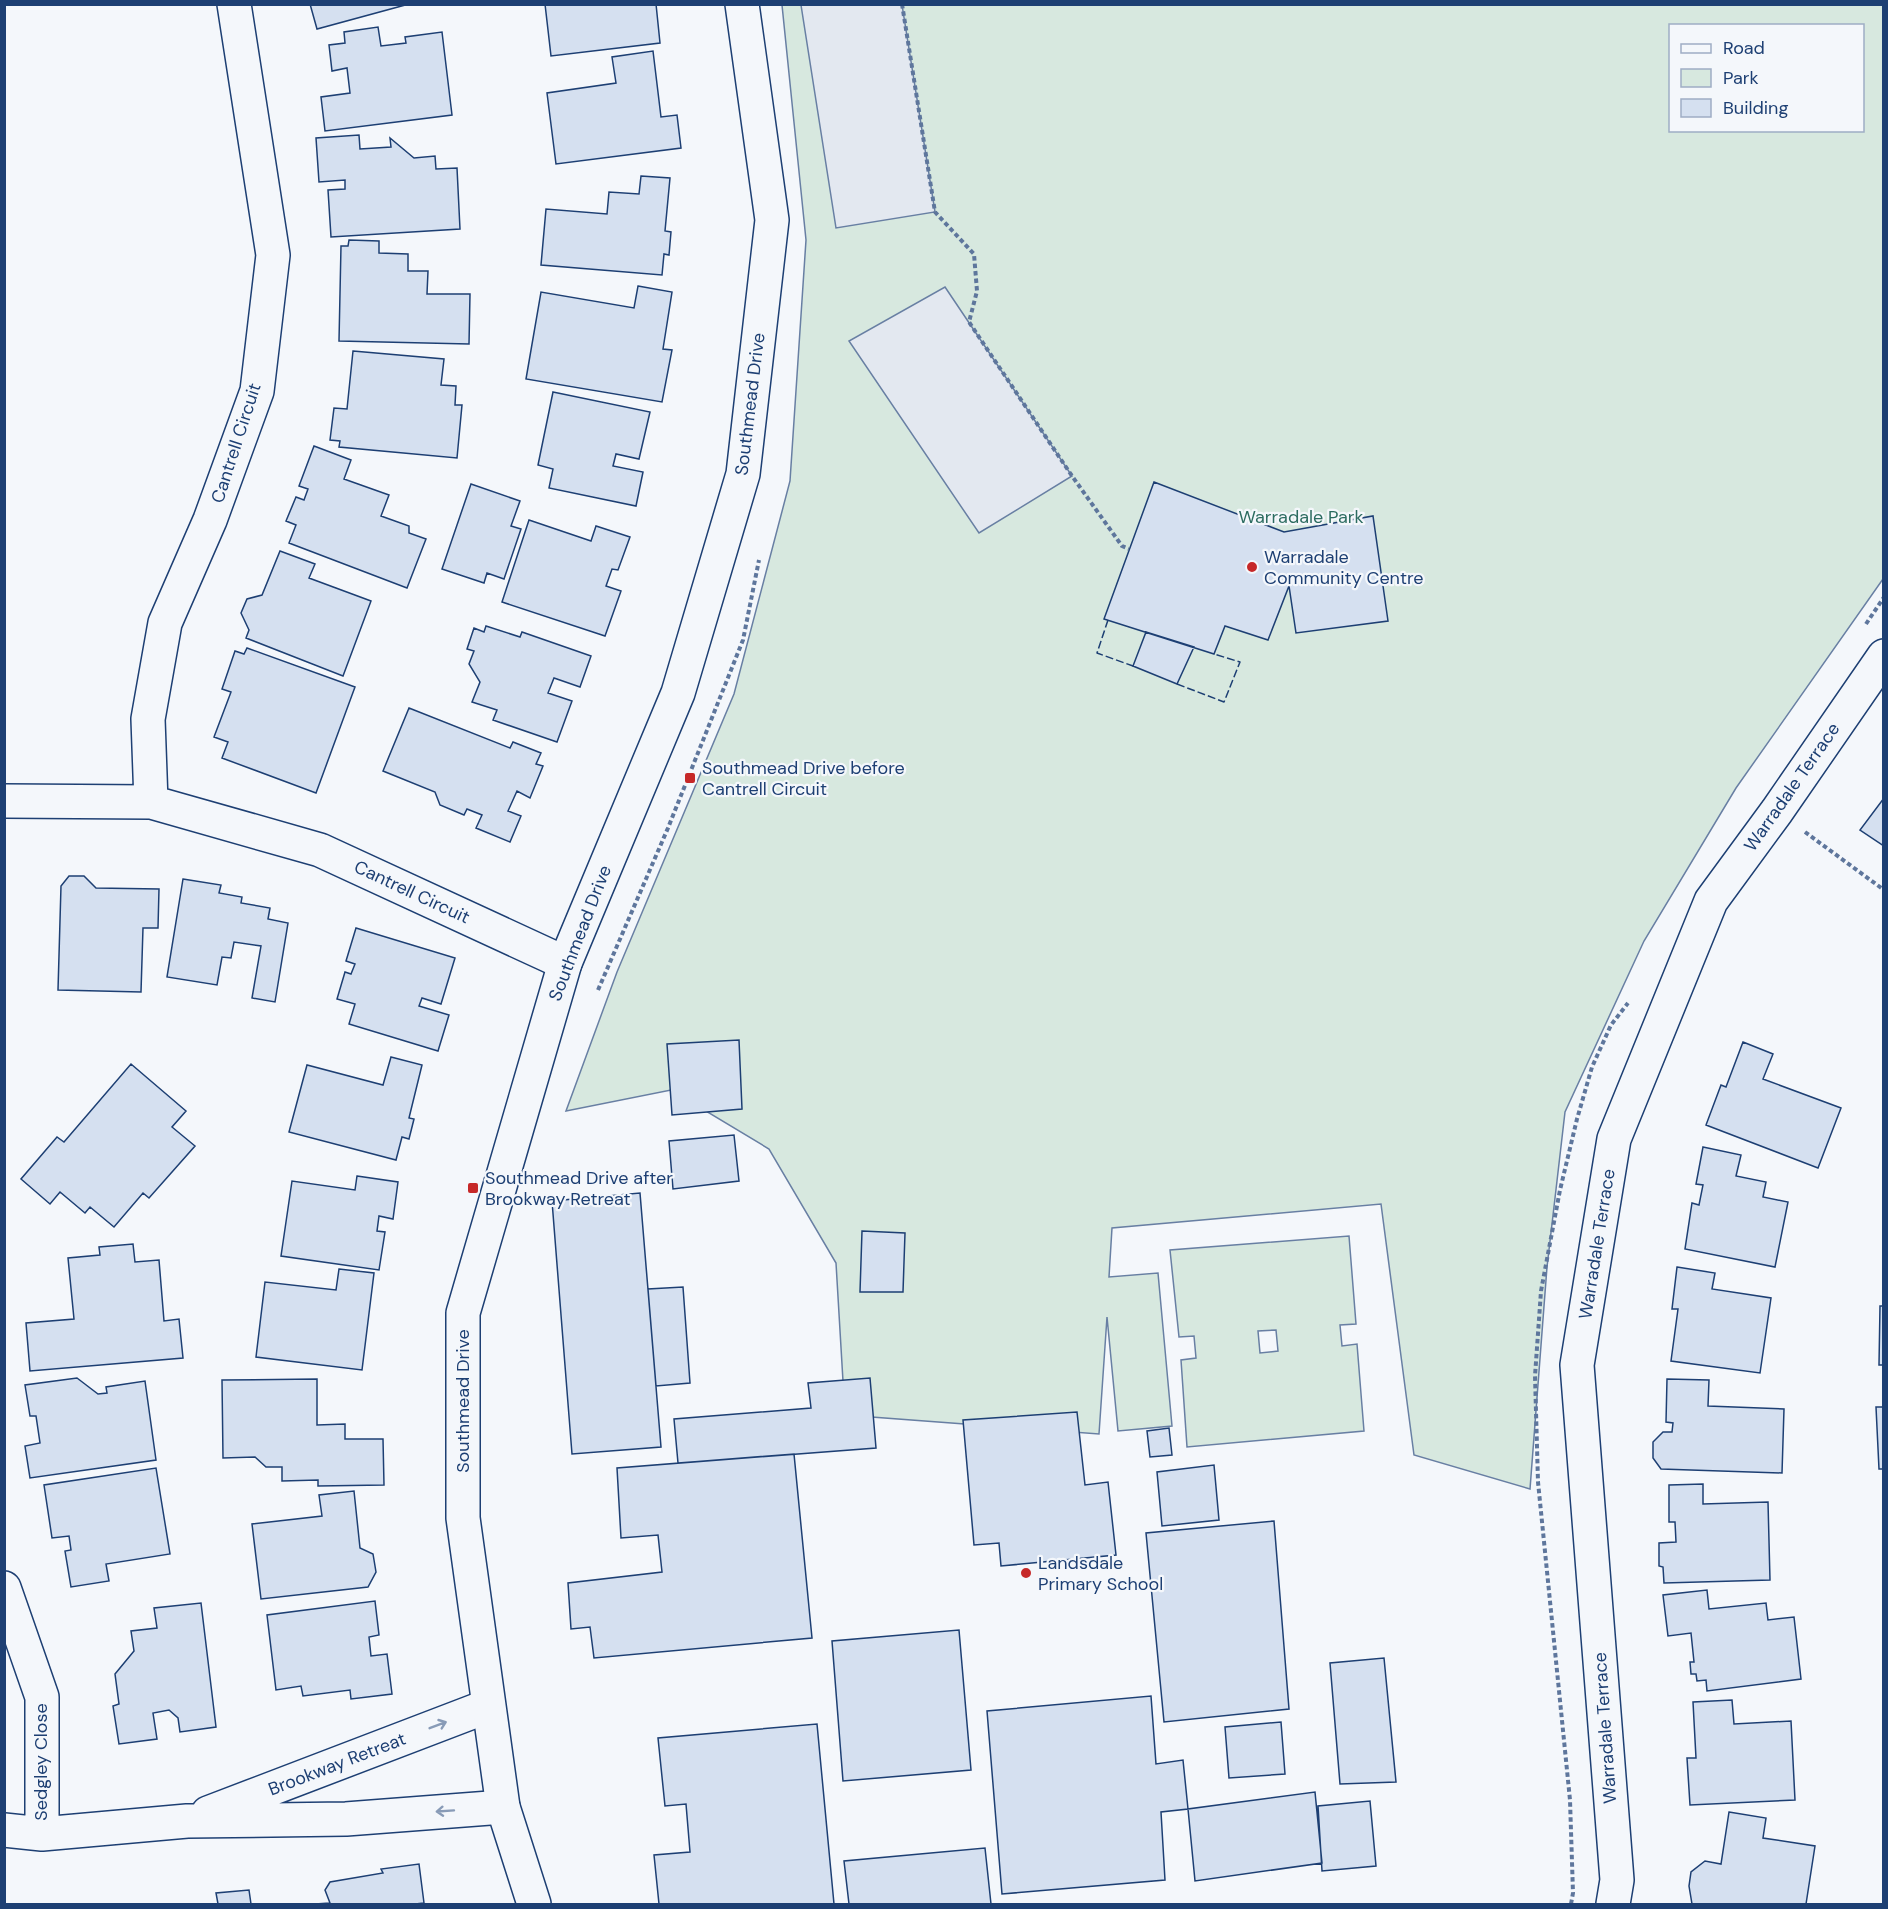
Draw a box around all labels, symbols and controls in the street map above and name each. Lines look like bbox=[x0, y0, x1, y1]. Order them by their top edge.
legend bbox=[1669, 24, 1864, 132]
text: Road bbox=[1723, 36, 1765, 60]
text: Park bbox=[1723, 66, 1759, 90]
text: Building bbox=[1723, 96, 1788, 120]
street label: Southmead Drive bbox=[729, 331, 771, 477]
street label: Cantrell Circuit bbox=[205, 380, 267, 506]
park label: Warradale Park bbox=[1238, 505, 1364, 529]
place label: Warradale Community Centre bbox=[1264, 545, 1424, 590]
marker: Warradale Community Centre bbox=[1245, 560, 1259, 574]
street label: Warradale Terrace bbox=[1739, 718, 1845, 856]
place label: Southmead Drive before Cantrell Circuit bbox=[702, 756, 905, 801]
marker: Southmead Drive before Cantrell Circuit bbox=[683, 771, 697, 785]
street label: Cantrell Circuit bbox=[350, 855, 474, 929]
street label: Southmead Drive bbox=[543, 862, 617, 1004]
place label: Southmead Drive after Brookway Retreat bbox=[485, 1166, 673, 1211]
street label: Warradale Terrace bbox=[1573, 1167, 1621, 1321]
marker: Southmead Drive after Brookway Retreat bbox=[466, 1181, 480, 1195]
street label: Southmead Drive bbox=[451, 1329, 475, 1473]
place label: Landsdale Primary School bbox=[1038, 1551, 1163, 1596]
marker: Landsdale Primary School bbox=[1019, 1566, 1033, 1580]
street label: Warradale Terrace bbox=[1588, 1651, 1622, 1805]
street label: Sedgley Close bbox=[29, 1703, 53, 1821]
one-way arrow bbox=[428, 1719, 446, 1730]
street label: Brookway Retreat bbox=[265, 1727, 409, 1801]
one-way arrow bbox=[435, 1806, 455, 1817]

